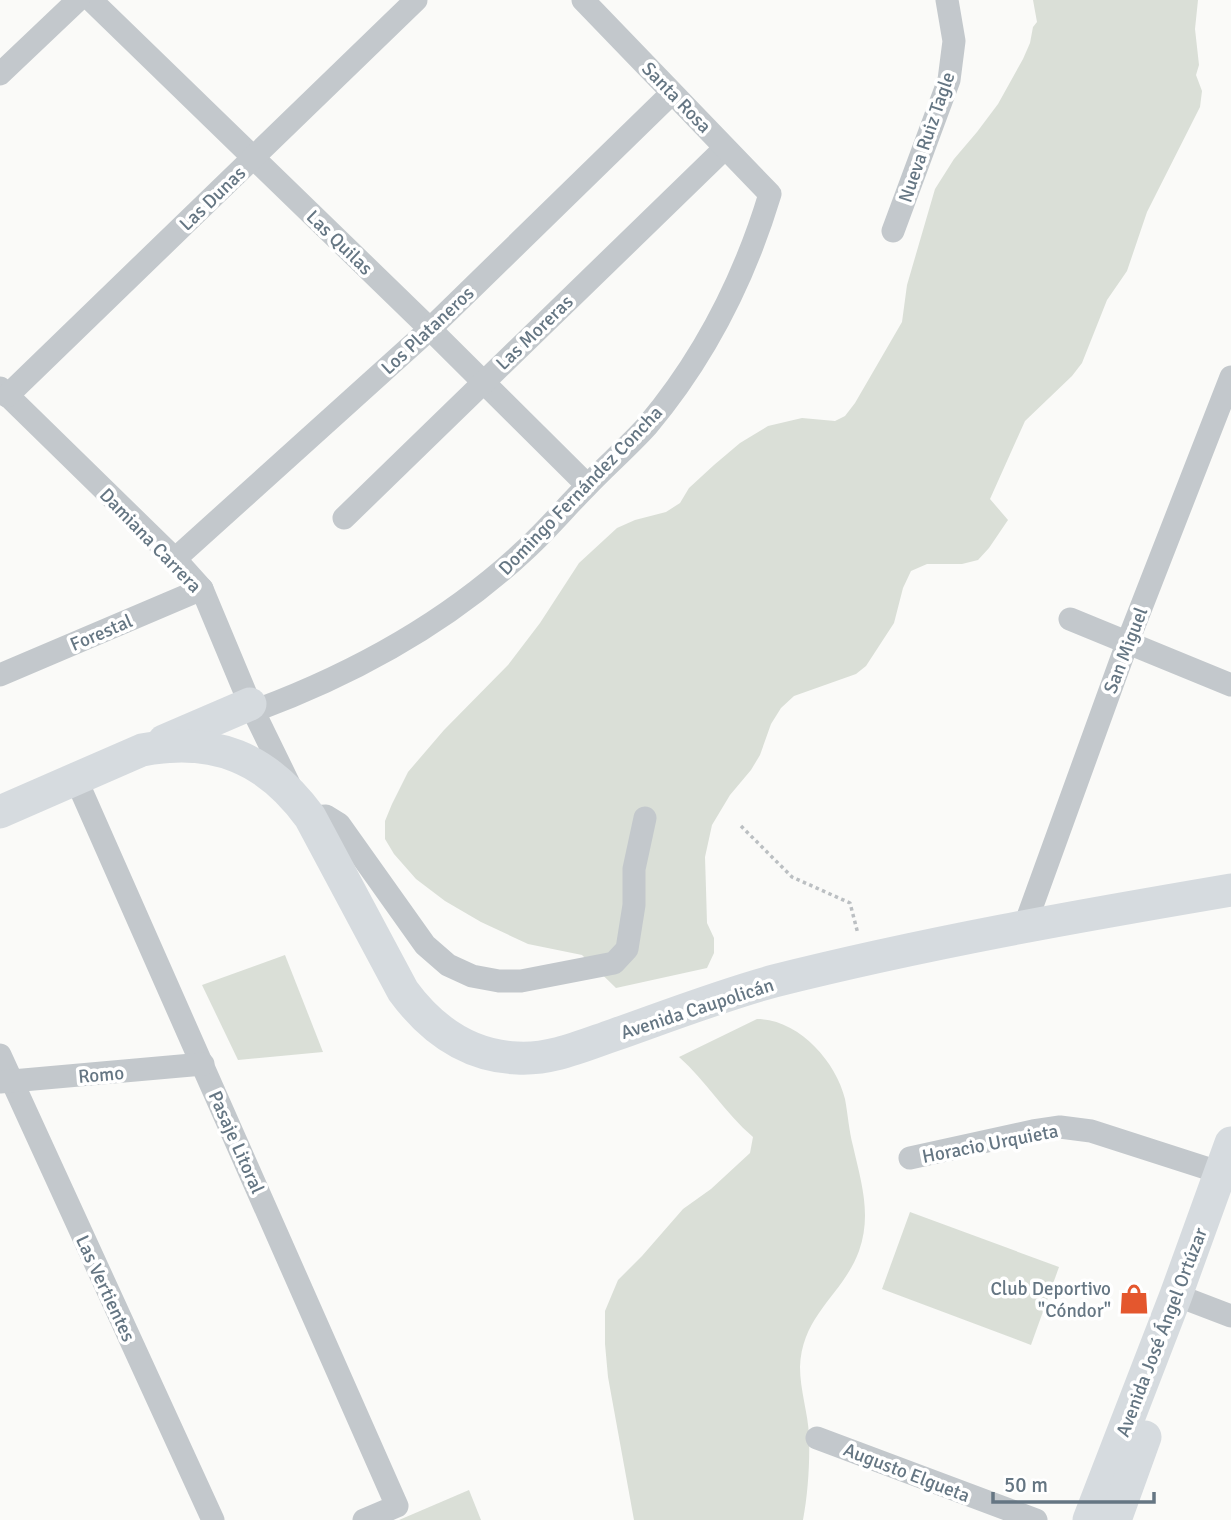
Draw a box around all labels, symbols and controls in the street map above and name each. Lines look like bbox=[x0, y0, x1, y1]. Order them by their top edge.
street label: Santa Rosa bbox=[636, 57, 716, 138]
street label: Nueva Ruiz Tagle bbox=[893, 69, 961, 206]
street label: Las Dunas bbox=[175, 161, 251, 236]
street label: Las Quilas bbox=[301, 205, 378, 280]
street label: Los Plataneros bbox=[376, 282, 479, 380]
street label: Las Moreras bbox=[491, 290, 578, 375]
street label: Domingo Fernández Concha bbox=[494, 401, 668, 580]
street label: Damiana Carrera bbox=[94, 483, 206, 598]
street label: San Miguel bbox=[1098, 604, 1153, 697]
street label: Forestal bbox=[67, 609, 136, 657]
street label: Avenida Caupolicán bbox=[618, 973, 777, 1045]
street label: Romo bbox=[77, 1061, 125, 1089]
street label: Pasaje Litoral bbox=[203, 1087, 269, 1198]
street label: Horacio Urquieta bbox=[920, 1119, 1060, 1169]
street label: Avenida José Ángel Ortúzar bbox=[1111, 1224, 1213, 1440]
street label: Las Vertientes bbox=[70, 1231, 140, 1346]
place label: Club Deportivo "Cóndor" bbox=[990, 1277, 1111, 1323]
shop icon: Club Deportivo "Cóndor" bbox=[1117, 1282, 1151, 1316]
street label: Augusto Elgueta bbox=[840, 1438, 973, 1508]
scale bar bbox=[993, 1460, 1154, 1504]
text: 50 m bbox=[1004, 1472, 1048, 1498]

